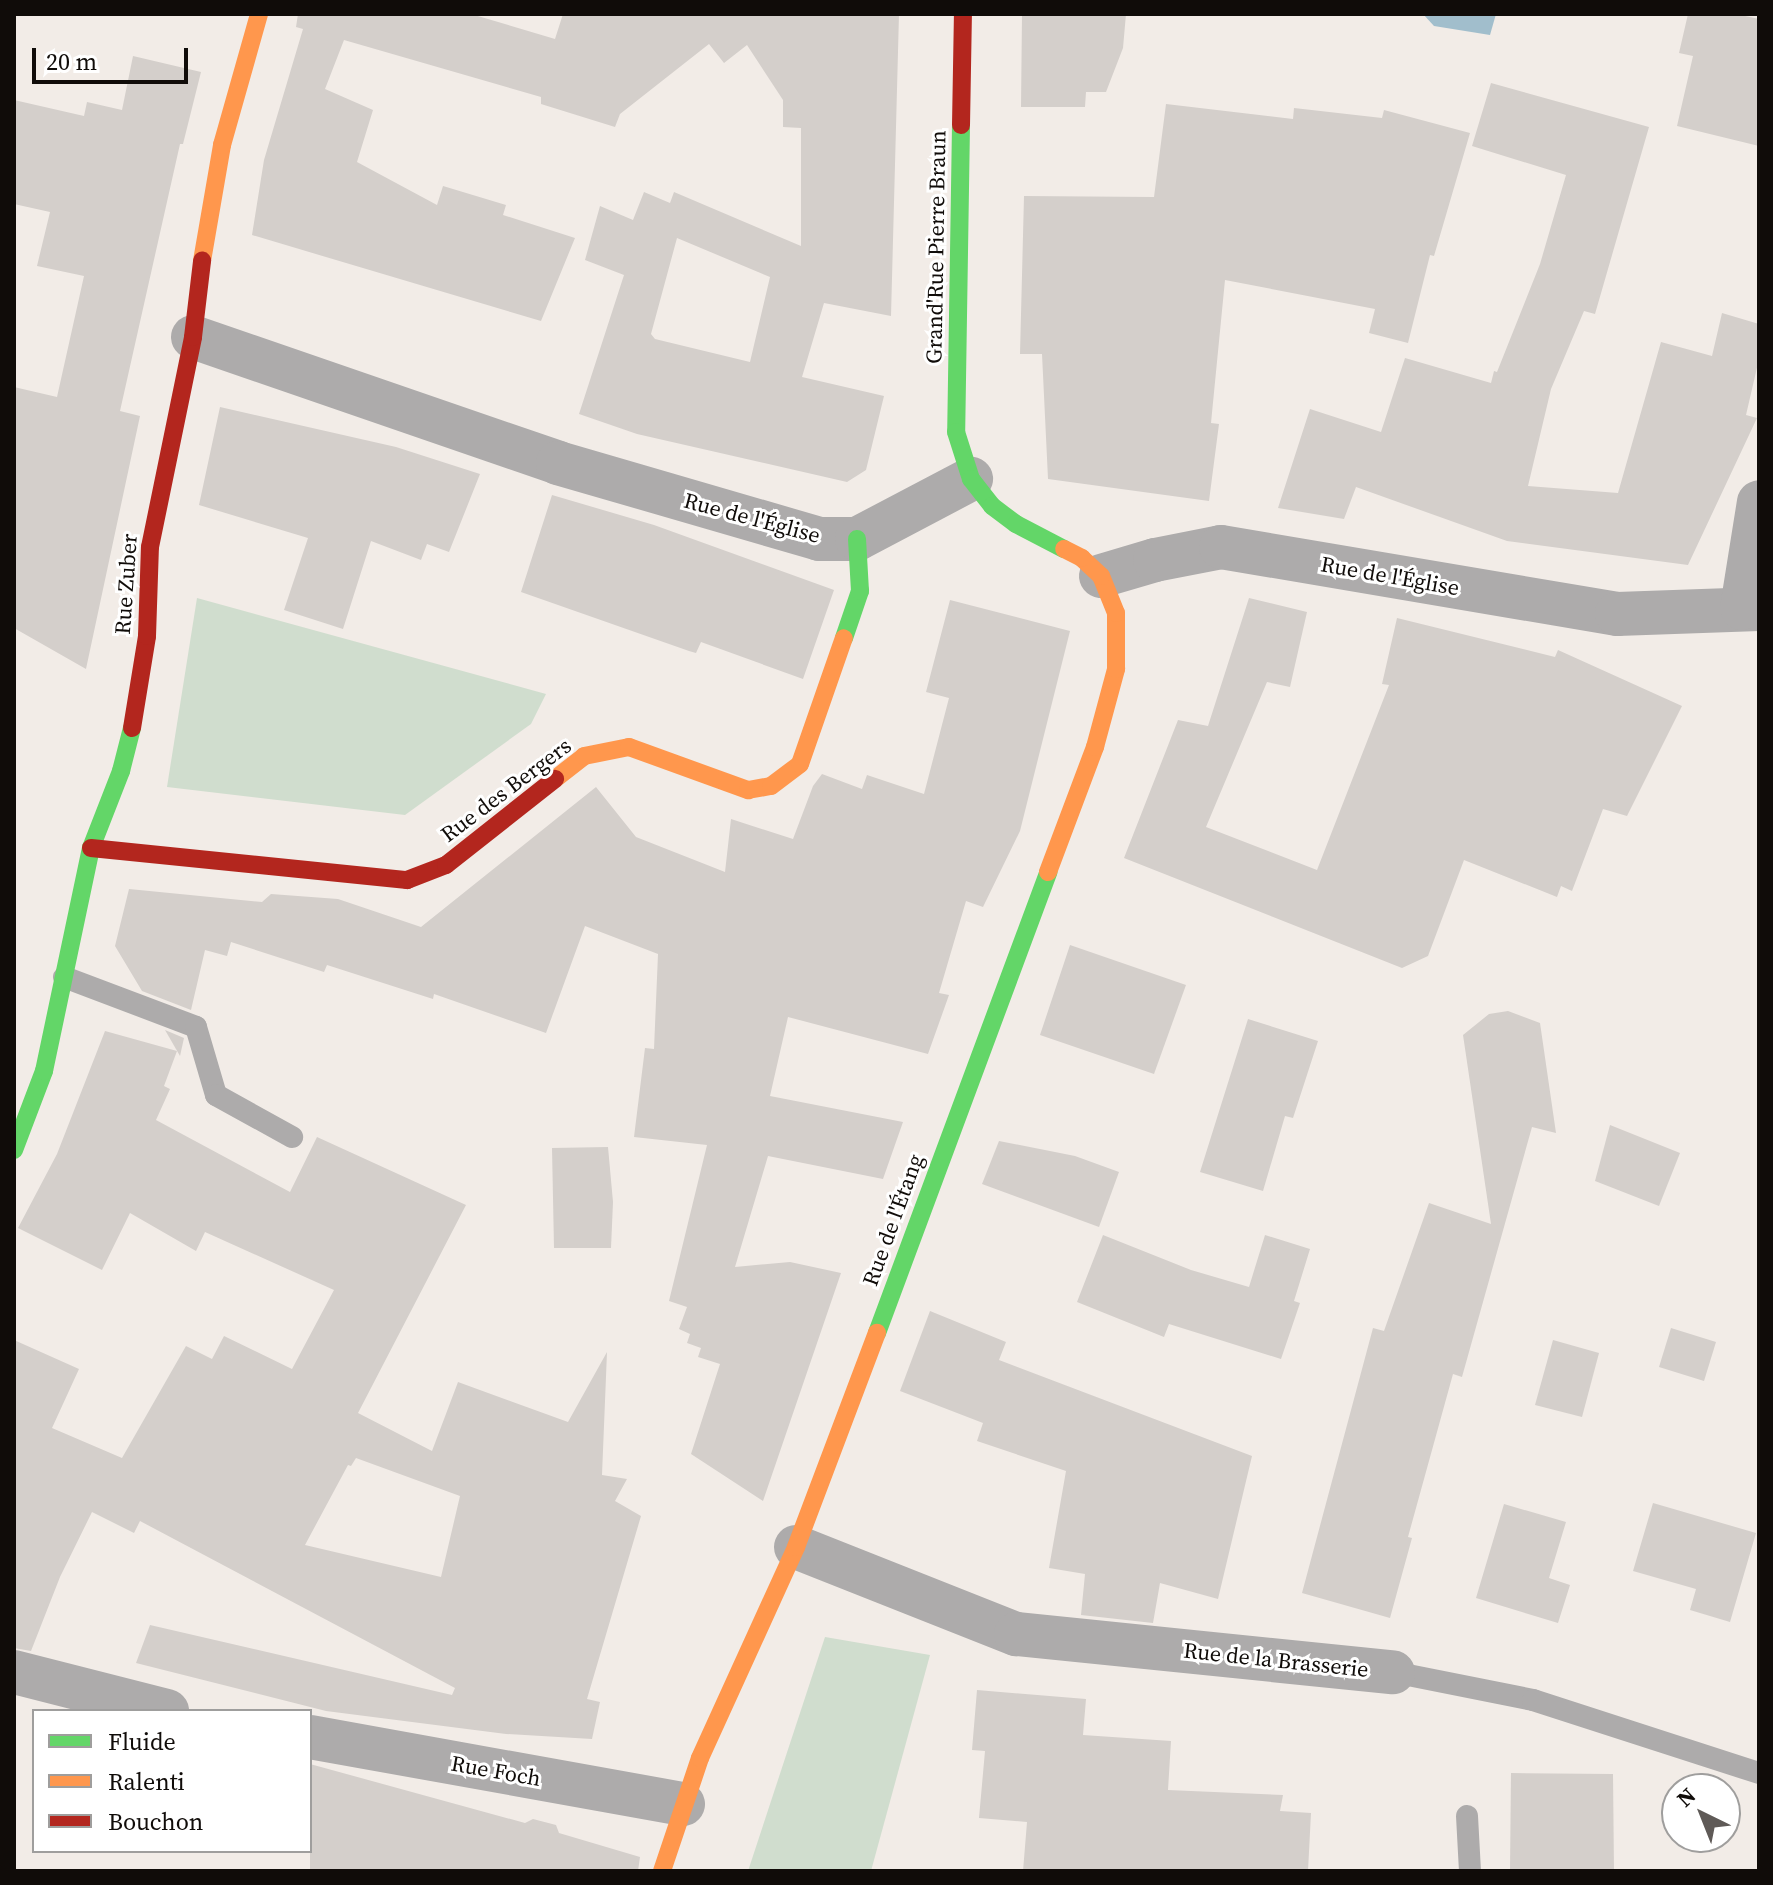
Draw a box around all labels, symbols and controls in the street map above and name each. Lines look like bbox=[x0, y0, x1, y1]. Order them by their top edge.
scale bar bbox=[36, 32, 192, 82]
text: 20 m bbox=[46, 45, 97, 78]
street label: Grand'Rue Pierre Braun bbox=[921, 130, 951, 364]
street label: Rue de l'Église bbox=[681, 487, 823, 549]
street label: Rue Zuber bbox=[109, 533, 143, 635]
street label: Rue de l'Église bbox=[1319, 551, 1461, 601]
street label: Rue des Bergers bbox=[436, 732, 576, 848]
street label: Rue de l'Étang bbox=[857, 1151, 929, 1289]
street label: Rue de la Brasserie bbox=[1182, 1637, 1370, 1683]
legend bbox=[32, 1709, 312, 1853]
text: Fluide bbox=[108, 1725, 176, 1758]
street label: Rue Foch bbox=[449, 1750, 543, 1792]
text: Ralenti bbox=[108, 1765, 185, 1798]
north arrow bbox=[1661, 1773, 1741, 1853]
text: N bbox=[1670, 1780, 1702, 1813]
text: Bouchon bbox=[108, 1805, 203, 1838]

